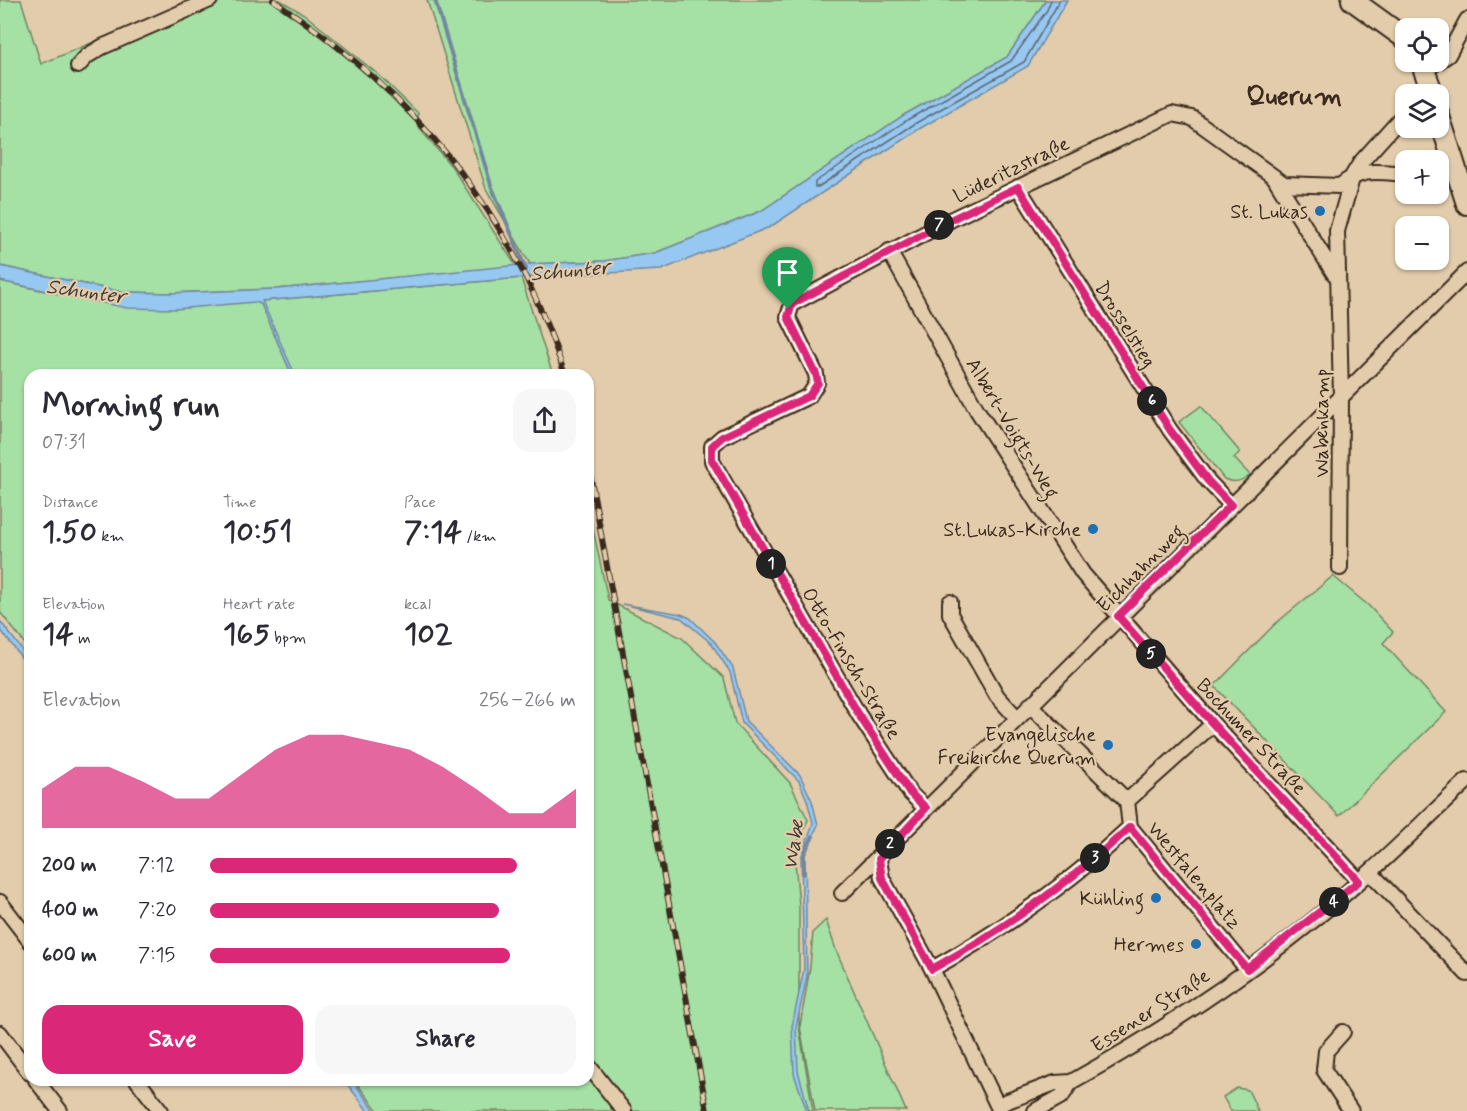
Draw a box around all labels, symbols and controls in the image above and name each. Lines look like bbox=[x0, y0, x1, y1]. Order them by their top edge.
map controls bbox=[1395, 18, 1449, 270]
button: locate bbox=[1395, 18, 1449, 72]
district label: Querum bbox=[1246, 80, 1342, 114]
button: layers bbox=[1395, 84, 1449, 138]
street label: Lüderitzstraße bbox=[949, 131, 1074, 210]
button: + bbox=[1395, 150, 1449, 204]
place label: St. Lukas bbox=[1230, 199, 1308, 226]
marker: St. Lukas bbox=[1313, 204, 1327, 218]
pin: 7 bbox=[924, 210, 954, 240]
text: 7 bbox=[934, 214, 944, 235]
button: − bbox=[1395, 216, 1449, 270]
pin bbox=[762, 247, 813, 309]
water label: Schunter bbox=[529, 253, 614, 288]
icon: arrive bbox=[771, 256, 804, 289]
water label: Schunter bbox=[44, 273, 131, 312]
street label: Drosselstieg bbox=[1087, 276, 1162, 373]
street label: Albert-Voigts-Weg bbox=[957, 353, 1065, 505]
street label: Wabenkamp bbox=[1309, 368, 1336, 478]
text: Morning run bbox=[42, 384, 220, 428]
pin: 6 bbox=[1137, 386, 1167, 416]
button: share bbox=[513, 389, 576, 452]
text: 6 bbox=[1148, 390, 1156, 411]
text: 07:31 bbox=[42, 429, 86, 456]
text: Distance bbox=[42, 492, 98, 513]
text: Time bbox=[223, 492, 257, 513]
text: Pace bbox=[404, 492, 436, 513]
text: 1.50 bbox=[42, 513, 97, 552]
text: 10:51 bbox=[223, 513, 292, 552]
text: 7:14 bbox=[404, 513, 462, 552]
place label: St.Lukas-Kirche bbox=[943, 517, 1081, 544]
street label: Eichhahnweg bbox=[1091, 519, 1193, 621]
marker: St.Lukas-Kirche bbox=[1086, 522, 1100, 536]
text: km bbox=[97, 526, 124, 547]
text: /km bbox=[462, 526, 496, 547]
pin: 1 bbox=[756, 549, 786, 579]
text: 1 bbox=[767, 553, 775, 574]
street label: Otto-Finsch-Straße bbox=[795, 583, 907, 745]
text: Elevation bbox=[42, 594, 105, 615]
text: Heart rate bbox=[223, 594, 295, 615]
text: kcal bbox=[404, 594, 431, 615]
text: 14 bbox=[42, 615, 74, 654]
text: 165 bbox=[223, 615, 270, 654]
text: 102 bbox=[404, 615, 452, 654]
text: m bbox=[74, 628, 91, 649]
text: bpm bbox=[270, 628, 306, 649]
pin: 5 bbox=[1136, 639, 1166, 669]
text: 5 bbox=[1146, 643, 1156, 664]
street label: Bochumer Straße bbox=[1190, 673, 1312, 801]
text: Elevation bbox=[42, 687, 121, 714]
text: 256–266 m bbox=[479, 687, 576, 714]
place label: Evangelische Freikirche Querum bbox=[938, 722, 1096, 772]
marker: Evangelische Freikirche Querum bbox=[1101, 738, 1115, 752]
street label: Westfalenplatz bbox=[1141, 816, 1247, 936]
water label: Wabe bbox=[776, 817, 812, 872]
pin: 2 bbox=[875, 829, 905, 859]
text: 2 bbox=[886, 833, 894, 854]
pin: 3 bbox=[1080, 843, 1110, 873]
text: 3 bbox=[1091, 847, 1099, 868]
text: 200 m bbox=[42, 852, 97, 879]
text: 7:12 bbox=[138, 852, 175, 879]
place label: Kühling bbox=[1079, 886, 1144, 915]
pin: 4 bbox=[1319, 887, 1349, 917]
marker: Kühling bbox=[1149, 891, 1163, 905]
text: 4 bbox=[1329, 891, 1339, 912]
text: 400 m bbox=[42, 897, 98, 924]
text: 7:20 bbox=[138, 897, 177, 924]
place label: Hermes bbox=[1114, 932, 1184, 959]
marker: Hermes bbox=[1189, 937, 1203, 951]
text: 600 m bbox=[42, 942, 97, 969]
text: 7:15 bbox=[138, 942, 175, 969]
street label: Essener Straße bbox=[1086, 963, 1216, 1060]
button: Save bbox=[42, 1005, 303, 1074]
button: Share bbox=[315, 1005, 576, 1074]

